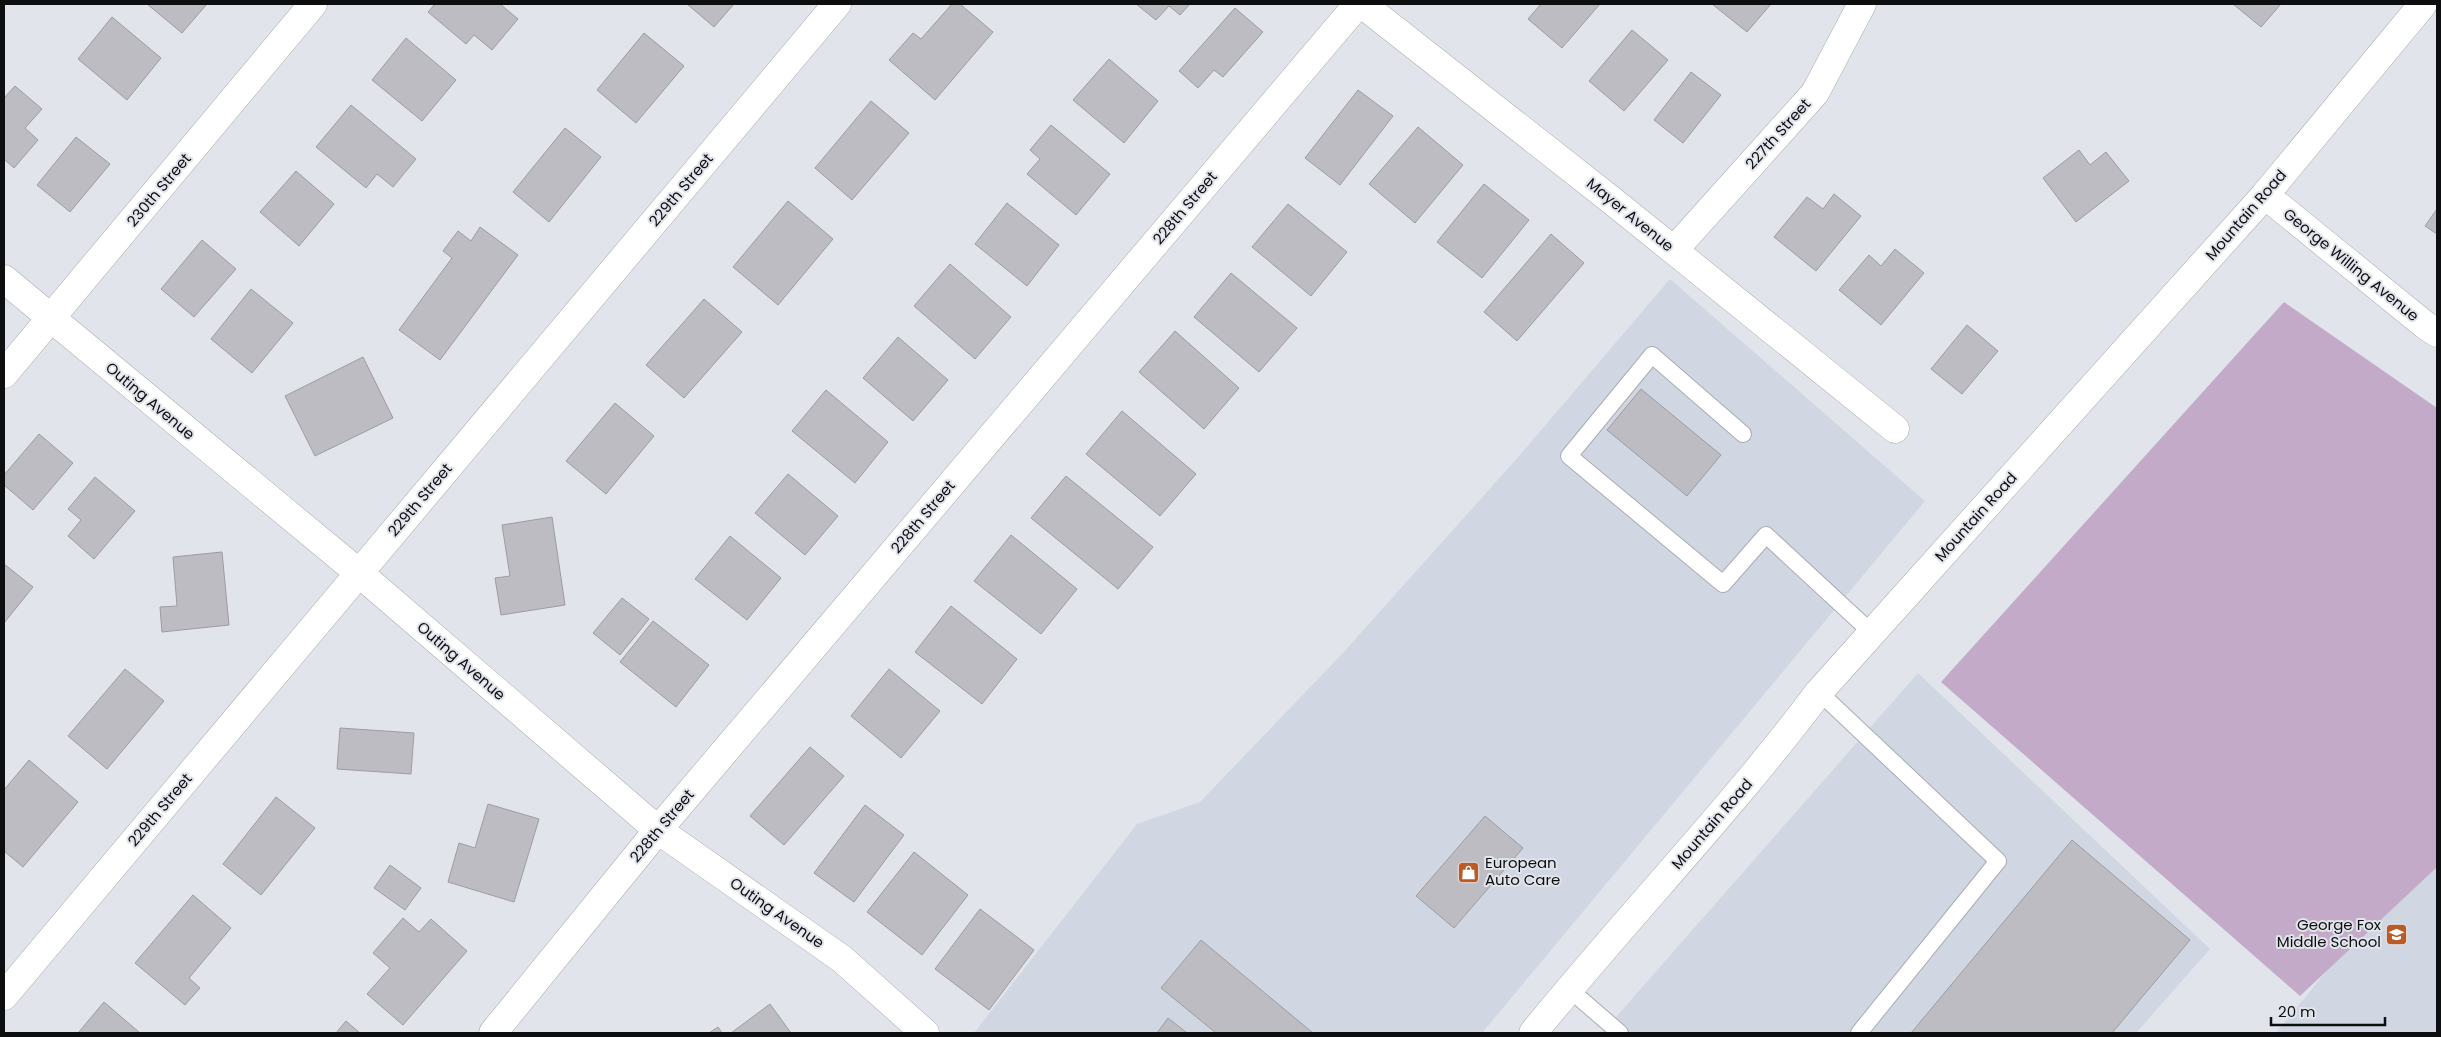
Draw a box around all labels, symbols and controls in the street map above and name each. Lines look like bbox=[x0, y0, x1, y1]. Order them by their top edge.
street label: 227th Street bbox=[1740, 94, 1815, 174]
street label: 230th Street bbox=[122, 149, 196, 231]
street label: 229th Street bbox=[644, 149, 717, 231]
street label: Mountain Road bbox=[2200, 165, 2291, 264]
street label: 228th Street bbox=[1148, 167, 1221, 249]
street label: Mayer Avenue bbox=[1582, 173, 1678, 256]
street label: George Willing Avenue bbox=[2279, 203, 2424, 326]
street label: Outing Avenue bbox=[101, 357, 199, 444]
street label: 229th Street bbox=[383, 459, 456, 541]
street label: Mountain Road bbox=[1930, 467, 2021, 566]
street label: 228th Street bbox=[886, 476, 959, 558]
street label: Outing Avenue bbox=[413, 616, 510, 705]
street label: 229th Street bbox=[123, 769, 196, 851]
street label: Mountain Road bbox=[1666, 774, 1757, 873]
street label: 228th Street bbox=[625, 785, 698, 867]
place label: European Auto Care bbox=[1485, 852, 1560, 890]
shop icon: European Auto Care bbox=[1457, 860, 1481, 884]
street label: Outing Avenue bbox=[726, 872, 829, 953]
place label: George Fox Middle School bbox=[2277, 914, 2381, 952]
school or university icon: George Fox Middle School bbox=[2385, 922, 2409, 946]
scale bar bbox=[2271, 994, 2385, 1026]
text: 20 m bbox=[2278, 1001, 2316, 1022]

